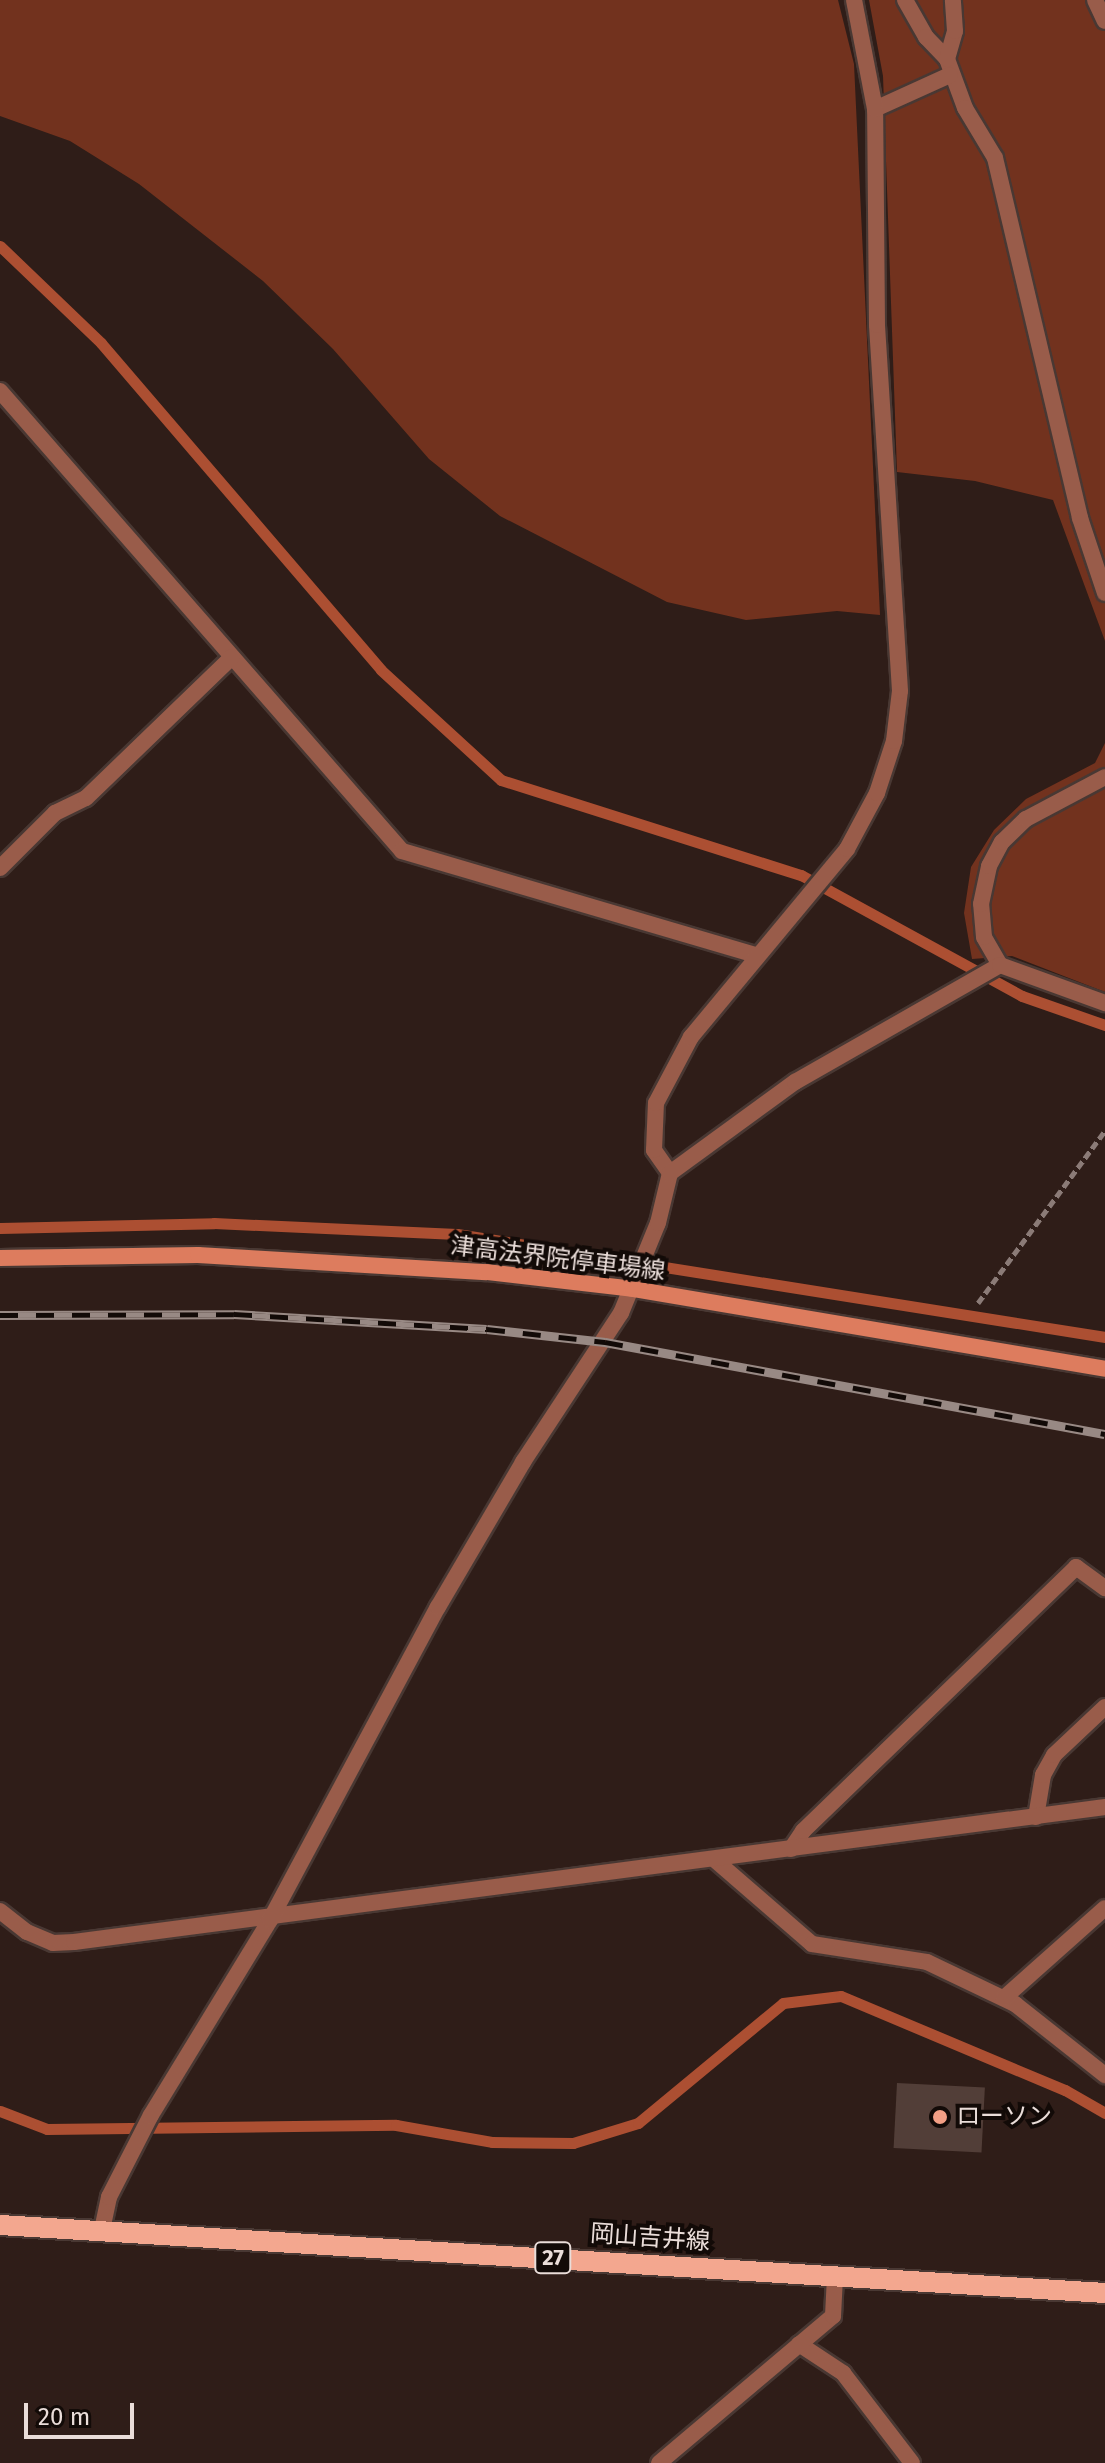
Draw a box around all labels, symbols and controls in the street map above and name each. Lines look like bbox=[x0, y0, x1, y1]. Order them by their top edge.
street label: 津高法界院停車場線 bbox=[449, 1232, 667, 1286]
place label: ローソン bbox=[956, 2103, 1052, 2131]
marker: ローソン bbox=[931, 2108, 949, 2126]
street label: 岡山吉井線 bbox=[589, 2219, 711, 2257]
road number: 27 bbox=[533, 2240, 573, 2276]
scale bar bbox=[28, 2387, 138, 2437]
text: 20 m bbox=[38, 2403, 90, 2431]

